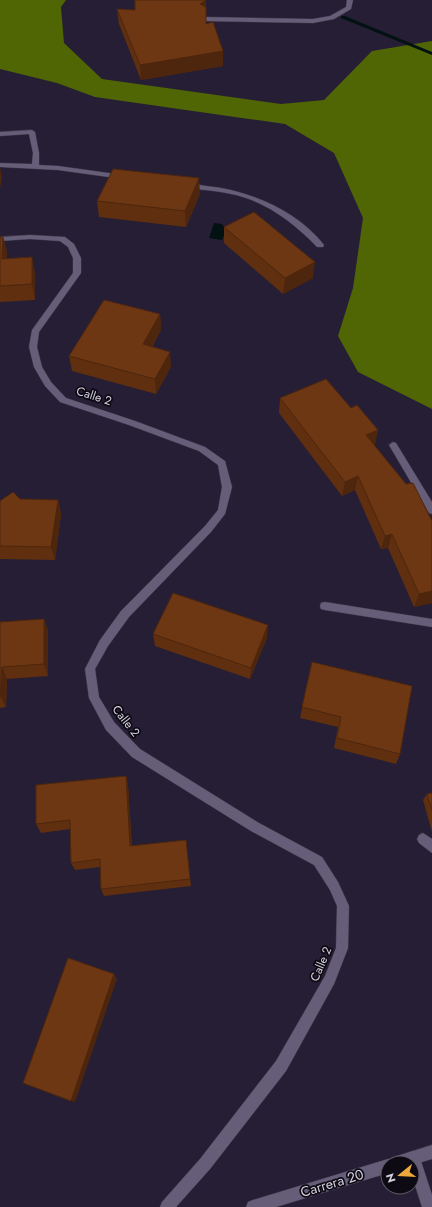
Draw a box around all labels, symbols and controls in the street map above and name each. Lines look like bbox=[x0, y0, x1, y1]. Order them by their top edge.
street label: Calle 2 bbox=[74, 382, 114, 410]
street label: Calle 2 bbox=[108, 701, 144, 741]
street label: Calle 2 bbox=[306, 944, 336, 984]
north arrow bbox=[380, 1155, 420, 1195]
street label: Carrera 20 bbox=[298, 1164, 366, 1202]
text: N bbox=[382, 1171, 399, 1185]

